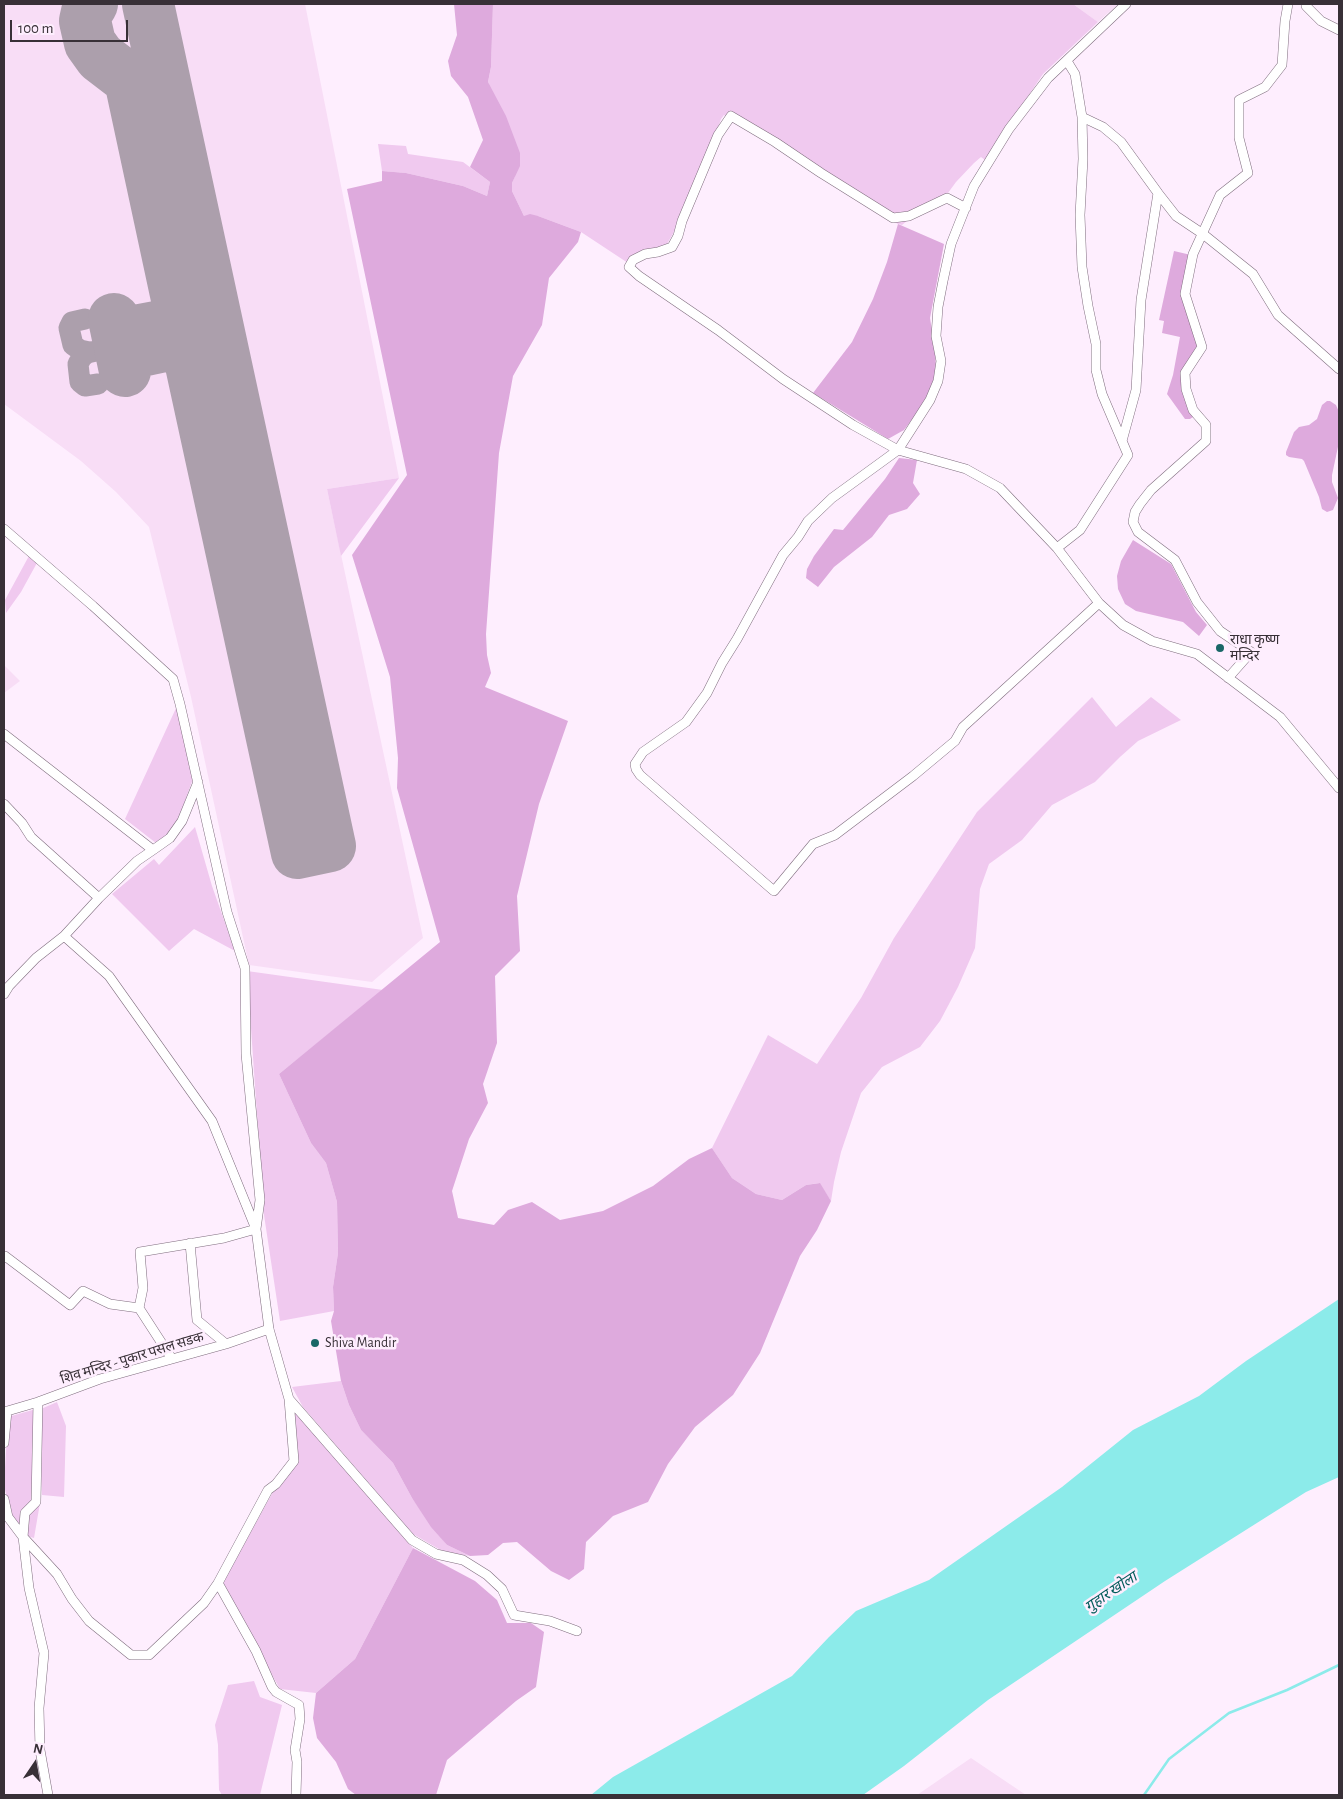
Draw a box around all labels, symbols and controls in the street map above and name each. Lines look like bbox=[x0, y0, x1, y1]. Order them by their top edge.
scale bar bbox=[12, 10, 130, 42]
text: 100 m bbox=[18, 21, 53, 36]
place label: राधा कृष्ण मन्दिर bbox=[1230, 632, 1279, 664]
marker: राधा कृष्ण मन्दिर bbox=[1214, 642, 1226, 654]
street label: शिव मन्दिर - पुकार पसल सडक bbox=[58, 1328, 206, 1388]
place label: Shiva Mandir bbox=[325, 1335, 396, 1351]
marker: Shiva Mandir bbox=[309, 1337, 321, 1349]
water label: गुहार खोला bbox=[1082, 1568, 1140, 1616]
north arrow bbox=[10, 1739, 60, 1789]
text: N bbox=[32, 1741, 44, 1757]

